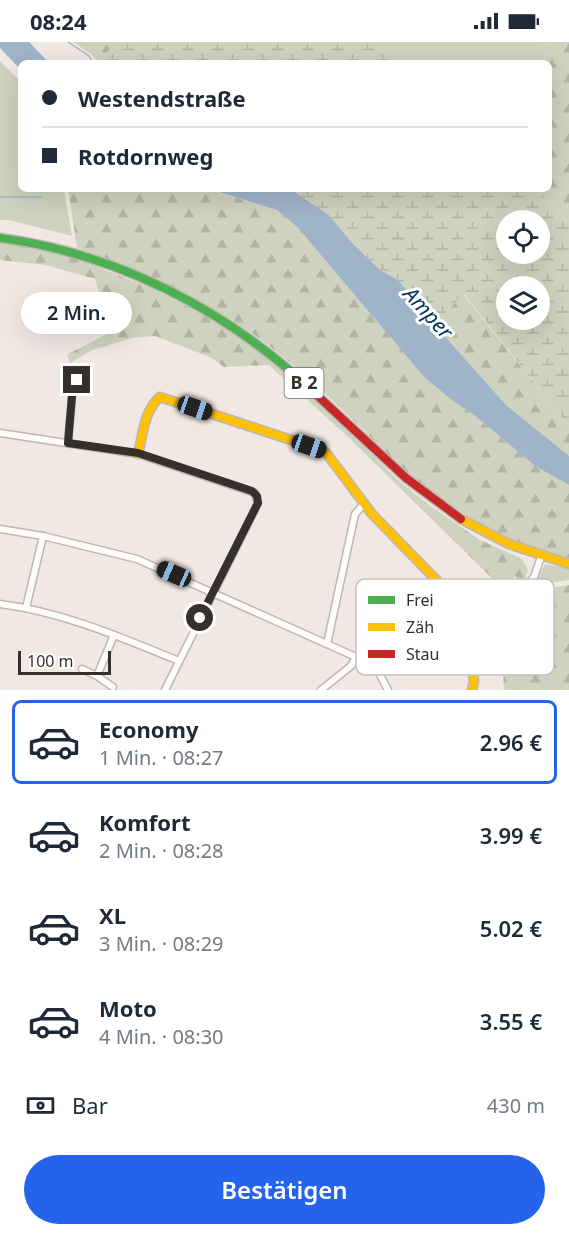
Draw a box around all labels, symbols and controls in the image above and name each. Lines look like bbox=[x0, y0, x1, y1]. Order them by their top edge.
text: 08:24 bbox=[30, 6, 87, 36]
text: Westendstraße bbox=[78, 83, 246, 113]
text: Rotdornweg bbox=[78, 141, 213, 171]
map controls bbox=[496, 210, 550, 330]
button: locate bbox=[496, 210, 550, 264]
button: layers bbox=[496, 276, 550, 330]
water label: Amper bbox=[397, 279, 461, 346]
callout: 2 Min. bbox=[22, 293, 132, 335]
text: 2 Min. bbox=[47, 299, 106, 326]
route end bbox=[63, 366, 90, 393]
road number: B 2 bbox=[284, 368, 324, 398]
car bbox=[175, 394, 215, 422]
car bbox=[289, 432, 329, 460]
car bbox=[154, 558, 194, 590]
legend bbox=[356, 579, 554, 675]
text: Frei bbox=[406, 589, 434, 611]
route start bbox=[186, 604, 213, 631]
text: Zäh bbox=[406, 616, 434, 638]
text: Stau bbox=[406, 643, 439, 665]
scale bar bbox=[18, 648, 111, 676]
text: 100 m bbox=[27, 650, 74, 672]
text: Economy bbox=[99, 714, 198, 744]
icon: car bbox=[27, 715, 81, 769]
text: 2.96 € bbox=[480, 727, 542, 757]
text: 1 Min. · 08:27 bbox=[99, 744, 224, 771]
text: Komfort bbox=[99, 807, 190, 837]
icon: car bbox=[27, 808, 81, 862]
text: 3.99 € bbox=[480, 820, 542, 850]
text: 2 Min. · 08:28 bbox=[99, 837, 224, 864]
text: XL bbox=[99, 900, 126, 930]
icon: car bbox=[27, 901, 81, 955]
text: 5.02 € bbox=[480, 913, 542, 943]
text: 3 Min. · 08:29 bbox=[99, 930, 224, 957]
text: Moto bbox=[99, 993, 157, 1023]
icon: car bbox=[27, 994, 81, 1048]
text: 3.55 € bbox=[480, 1006, 542, 1036]
text: 4 Min. · 08:30 bbox=[99, 1023, 224, 1050]
icon: cash bbox=[24, 1089, 57, 1122]
text: Bar bbox=[72, 1090, 108, 1120]
text: 430 m bbox=[487, 1092, 545, 1119]
button: Bestätigen bbox=[24, 1155, 545, 1224]

